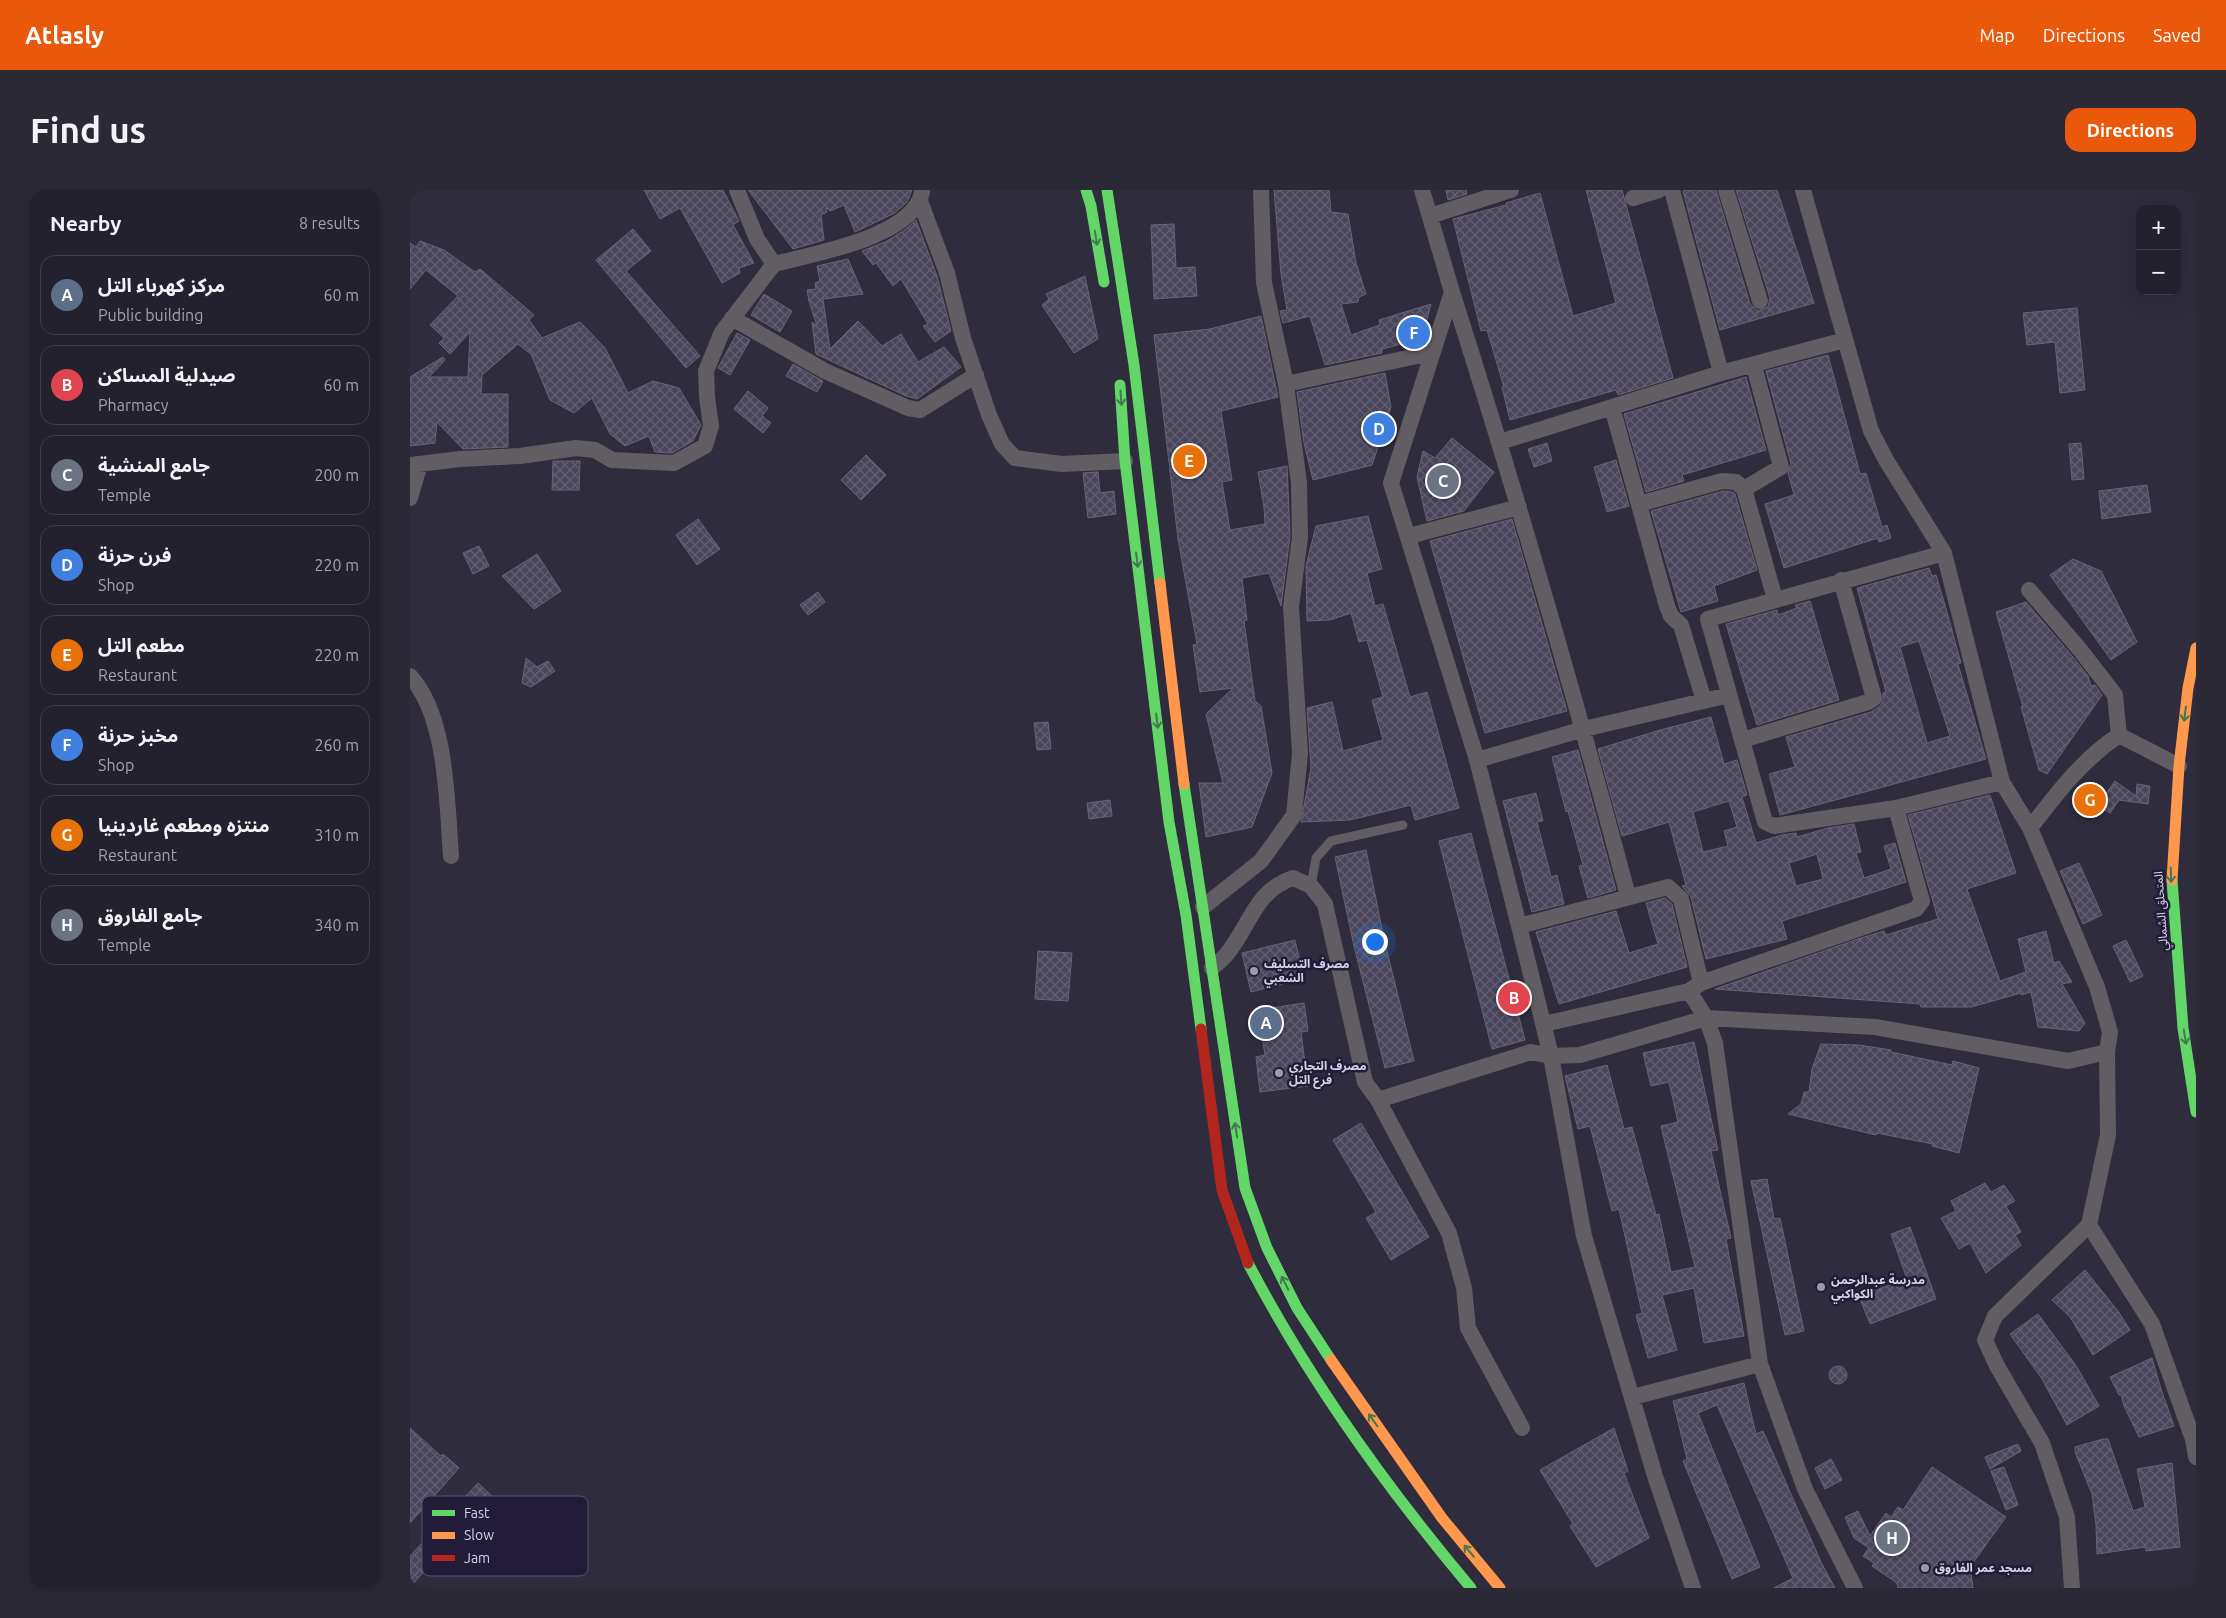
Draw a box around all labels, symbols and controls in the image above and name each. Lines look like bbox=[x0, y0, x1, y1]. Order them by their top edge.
text: Atlasly bbox=[25, 22, 104, 49]
text: Map bbox=[1979, 25, 2015, 45]
text: Directions bbox=[2043, 25, 2125, 45]
text: Saved bbox=[2153, 25, 2201, 45]
button: Directions bbox=[2065, 108, 2196, 152]
text: Find us bbox=[30, 110, 146, 150]
map controls bbox=[2136, 205, 2181, 295]
button: + bbox=[2136, 205, 2181, 250]
text: Nearby bbox=[50, 211, 121, 235]
text: 8 results bbox=[299, 214, 360, 232]
one-way arrow bbox=[1092, 229, 1102, 245]
button: − bbox=[2136, 250, 2181, 295]
text: مركز كهرباء التل bbox=[98, 274, 225, 296]
text: A bbox=[61, 286, 73, 304]
text: 60 m bbox=[323, 286, 359, 304]
text: Public building bbox=[98, 306, 203, 324]
pin: F bbox=[1398, 314, 1430, 352]
text: صيدلية المساكن bbox=[98, 364, 236, 386]
text: B bbox=[62, 376, 72, 394]
text: 60 m bbox=[323, 376, 359, 394]
one-way arrow bbox=[1116, 390, 1125, 406]
text: Pharmacy bbox=[98, 396, 168, 414]
pin: D bbox=[1363, 410, 1395, 448]
pin: E bbox=[1173, 442, 1205, 480]
text: جامع المنشية bbox=[98, 454, 210, 476]
pin: C bbox=[1427, 462, 1459, 500]
text: C bbox=[62, 466, 72, 484]
text: 200 m bbox=[314, 466, 359, 484]
text: Temple bbox=[98, 486, 151, 504]
text: فرن حرنة bbox=[98, 544, 171, 566]
one-way arrow bbox=[1132, 551, 1142, 567]
text: D bbox=[61, 556, 73, 574]
text: 220 m bbox=[314, 556, 359, 574]
text: Shop bbox=[98, 576, 134, 594]
text: مطعم التل bbox=[98, 634, 185, 656]
text: E bbox=[62, 646, 72, 664]
text: 220 m bbox=[314, 646, 359, 664]
text: Restaurant bbox=[98, 666, 177, 684]
one-way arrow bbox=[2180, 705, 2190, 721]
one-way arrow bbox=[1152, 713, 1162, 729]
text: مخبز حرنة bbox=[98, 724, 178, 746]
text: F bbox=[63, 736, 72, 754]
text: 260 m bbox=[314, 736, 359, 754]
text: Shop bbox=[98, 756, 134, 774]
pin: G bbox=[2074, 781, 2106, 819]
text: منتزه ومطعم غاردينيا bbox=[98, 814, 270, 836]
text: G bbox=[61, 826, 73, 844]
text: 310 m bbox=[314, 826, 359, 844]
text: Restaurant bbox=[98, 846, 177, 864]
one-way arrow bbox=[2167, 867, 2176, 883]
street label: المتحلق الشمالي bbox=[2151, 870, 2174, 951]
text: جامع الفاروق bbox=[98, 904, 202, 926]
text: H bbox=[61, 916, 73, 934]
text: 340 m bbox=[314, 916, 359, 934]
your location bbox=[1362, 929, 1388, 955]
text: Temple bbox=[98, 936, 151, 954]
place label: مصرف التسليف الشعبي bbox=[1264, 957, 1350, 988]
marker: مصرف التسليف الشعبي bbox=[1248, 965, 1260, 977]
pin: B bbox=[1498, 979, 1530, 1017]
pin: A bbox=[1250, 1004, 1282, 1042]
one-way arrow bbox=[2180, 1029, 2190, 1045]
place label: مصرف التجاري فرع التل bbox=[1289, 1059, 1366, 1089]
marker: مصرف التجاري فرع التل bbox=[1273, 1067, 1285, 1079]
one-way arrow bbox=[1231, 1122, 1241, 1138]
place label: مدرسة عبدالرحمن الكواكبي bbox=[1831, 1273, 1925, 1304]
one-way arrow bbox=[1280, 1276, 1290, 1291]
marker: مدرسة عبدالرحمن الكواكبي bbox=[1815, 1281, 1827, 1293]
one-way arrow bbox=[1368, 1413, 1378, 1427]
legend bbox=[422, 1496, 588, 1576]
text: Fast bbox=[464, 1505, 490, 1521]
pin: H bbox=[1876, 1519, 1908, 1557]
text: Slow bbox=[464, 1527, 494, 1543]
one-way arrow bbox=[1464, 1544, 1475, 1557]
text: Jam bbox=[464, 1550, 490, 1566]
place label: مسجد عمر الفاروق bbox=[1935, 1561, 2032, 1575]
marker: مسجد عمر الفاروق bbox=[1919, 1562, 1931, 1574]

